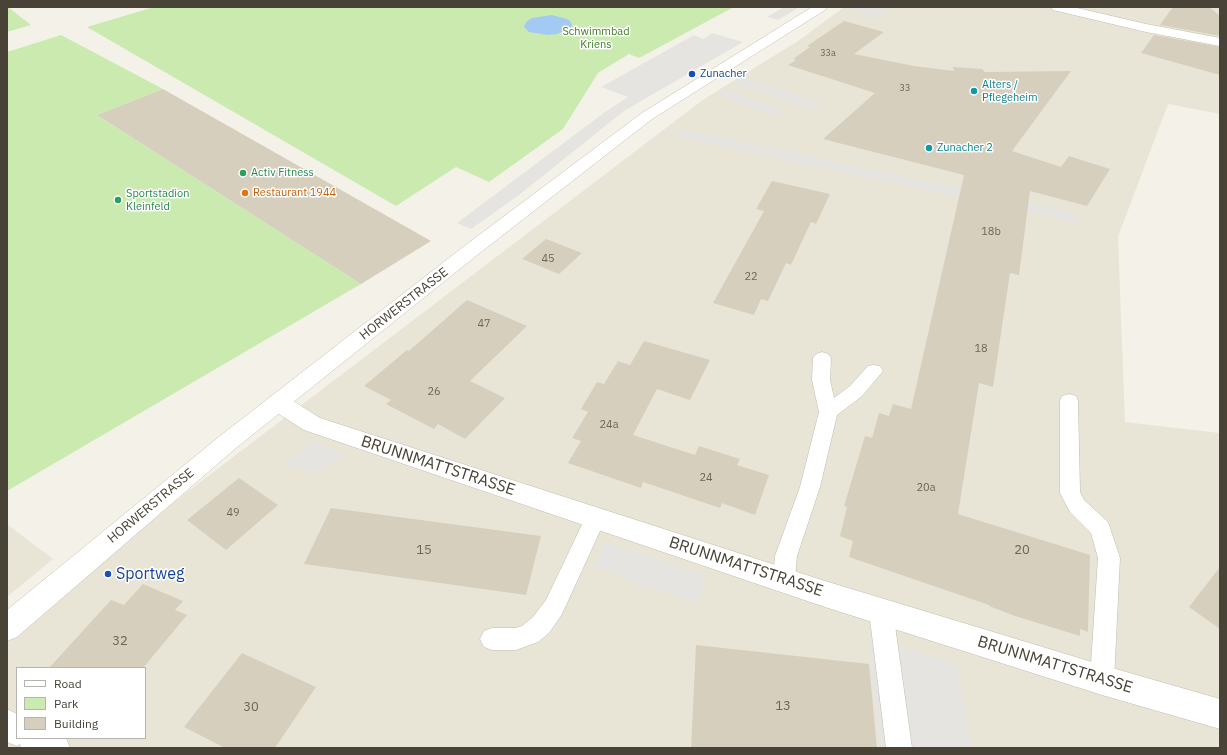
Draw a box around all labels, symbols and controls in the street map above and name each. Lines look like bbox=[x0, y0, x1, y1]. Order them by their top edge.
park label: Schwimmbad Kriens bbox=[562, 25, 630, 51]
house number: 33a bbox=[820, 48, 836, 58]
place label: Zunacher bbox=[700, 67, 747, 81]
marker: Zunacher bbox=[687, 69, 697, 79]
place label: Alters / Pflegeheim bbox=[982, 78, 1038, 104]
house number: 33 bbox=[900, 83, 910, 93]
marker: Alters / Pflegeheim bbox=[969, 86, 979, 96]
place label: Zunacher 2 bbox=[937, 141, 993, 155]
marker: Zunacher 2 bbox=[924, 143, 934, 153]
place label: Activ Fitness bbox=[251, 166, 314, 180]
marker: Activ Fitness bbox=[238, 168, 248, 178]
place label: Restaurant 1944 bbox=[253, 186, 336, 200]
place label: Sportstadion Kleinfeld bbox=[126, 187, 189, 213]
marker: Restaurant 1944 bbox=[240, 188, 250, 198]
marker: Sportstadion Kleinfeld bbox=[113, 195, 123, 205]
house number: 18b bbox=[981, 225, 1001, 239]
house number: 45 bbox=[541, 252, 555, 266]
street label: HORWERSTRASSE bbox=[357, 265, 451, 343]
house number: 22 bbox=[744, 270, 758, 284]
house number: 47 bbox=[477, 317, 491, 331]
house number: 18 bbox=[974, 342, 988, 356]
house number: 26 bbox=[427, 385, 441, 399]
house number: 24a bbox=[599, 418, 619, 432]
street label: BRUNNMATTSTRASSE bbox=[358, 432, 518, 500]
street label: HORWERSTRASSE bbox=[105, 465, 197, 547]
house number: 24 bbox=[699, 471, 713, 485]
house number: 20a bbox=[916, 481, 936, 495]
house number: 49 bbox=[226, 506, 240, 520]
street label: BRUNNMATTSTRASSE bbox=[666, 533, 826, 601]
house number: 15 bbox=[416, 542, 432, 558]
house number: 20 bbox=[1014, 542, 1030, 558]
place label: Sportweg bbox=[116, 564, 185, 584]
marker: Sportweg bbox=[103, 569, 113, 579]
street label: BRUNNMATTSTRASSE bbox=[975, 632, 1135, 698]
house number: 32 bbox=[112, 633, 128, 649]
legend bbox=[16, 667, 146, 739]
text: Road bbox=[54, 676, 82, 691]
text: Park bbox=[54, 696, 78, 711]
house number: 13 bbox=[775, 698, 791, 714]
house number: 30 bbox=[243, 699, 259, 715]
text: Building bbox=[54, 716, 98, 731]

